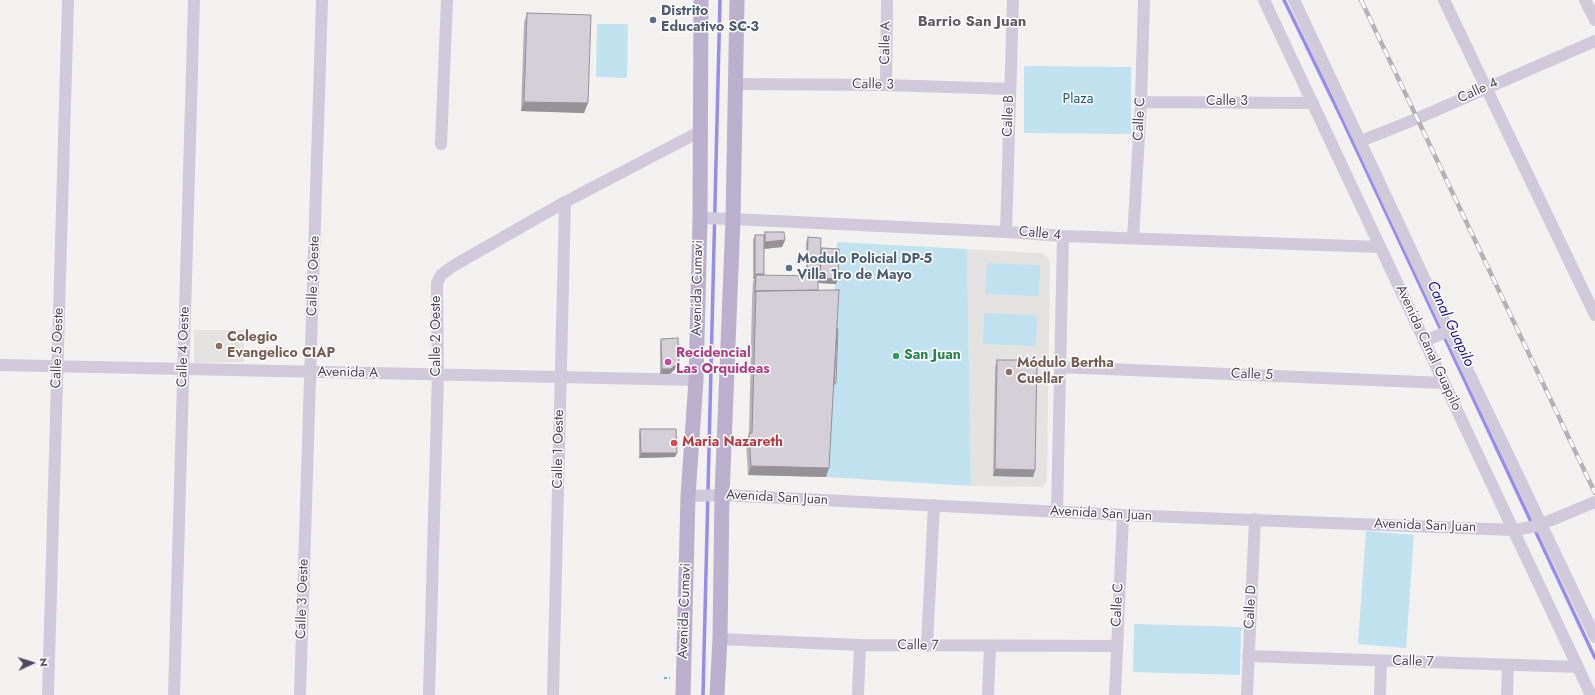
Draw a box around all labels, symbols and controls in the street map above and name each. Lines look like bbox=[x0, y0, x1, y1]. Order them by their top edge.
place label: Distrito Educativo SC-3 bbox=[661, 4, 759, 36]
district label: Barrio San Juan bbox=[918, 13, 1026, 31]
marker: Distrito Educativo SC-3 bbox=[648, 15, 658, 25]
street label: Calle A bbox=[877, 21, 895, 65]
street label: Calle 4 bbox=[1455, 75, 1501, 107]
street label: Calle 3 bbox=[852, 76, 894, 94]
park label: Plaza bbox=[1063, 92, 1093, 108]
street label: Calle 3 bbox=[1206, 94, 1248, 110]
street label: Calle B bbox=[1000, 95, 1018, 137]
street label: Calle C bbox=[1130, 97, 1150, 141]
street label: Calle 4 bbox=[1018, 224, 1062, 244]
street label: Calle 3 Oeste bbox=[304, 235, 324, 317]
street label: Avenida Cumavi bbox=[689, 240, 707, 336]
place label: Modulo Policial DP-5 Villa 1ro de Mayo bbox=[797, 252, 932, 284]
marker: Modulo Policial DP-5 Villa 1ro de Mayo bbox=[784, 263, 794, 273]
water label: Canal Guapilo bbox=[1422, 278, 1478, 370]
street label: Avenida Canal Guapilo bbox=[1391, 282, 1465, 414]
street label: Calle 2 Oeste bbox=[429, 296, 445, 376]
street label: Calle 4 Oeste bbox=[174, 306, 194, 388]
street label: Calle 5 Oeste bbox=[48, 307, 68, 389]
place label: Colegio Evangelico CIAP bbox=[227, 330, 335, 362]
marker: Colegio Evangelico CIAP bbox=[214, 341, 224, 351]
place label: Recidencial Las Orquideas bbox=[676, 346, 770, 378]
place label: San Juan bbox=[904, 348, 961, 364]
marker: San Juan bbox=[891, 351, 901, 361]
place label: Módulo Bertha Cuellar bbox=[1017, 356, 1114, 388]
marker: Recidencial Las Orquideas bbox=[663, 357, 673, 367]
street label: Avenida A bbox=[317, 364, 379, 382]
street label: Calle 5 bbox=[1231, 366, 1273, 384]
marker: Módulo Bertha Cuellar bbox=[1004, 367, 1014, 377]
street label: Calle 1 Oeste bbox=[550, 409, 568, 489]
place label: Maria Nazareth bbox=[682, 435, 783, 451]
marker: Maria Nazareth bbox=[669, 438, 679, 448]
street label: Avenida San Juan bbox=[725, 487, 829, 509]
street label: Avenida San Juan bbox=[1049, 503, 1153, 525]
street label: Avenida San Juan bbox=[1374, 516, 1476, 536]
street label: Calle 3 Oeste bbox=[293, 558, 313, 640]
street label: Avenida Cumavi bbox=[675, 563, 695, 659]
street label: Calle C bbox=[1108, 583, 1128, 627]
street label: Calle D bbox=[1241, 585, 1261, 629]
street label: Calle 7 bbox=[897, 637, 939, 655]
north arrow bbox=[12, 643, 52, 683]
street label: Calle 7 bbox=[1392, 653, 1434, 671]
text: N bbox=[36, 657, 52, 667]

